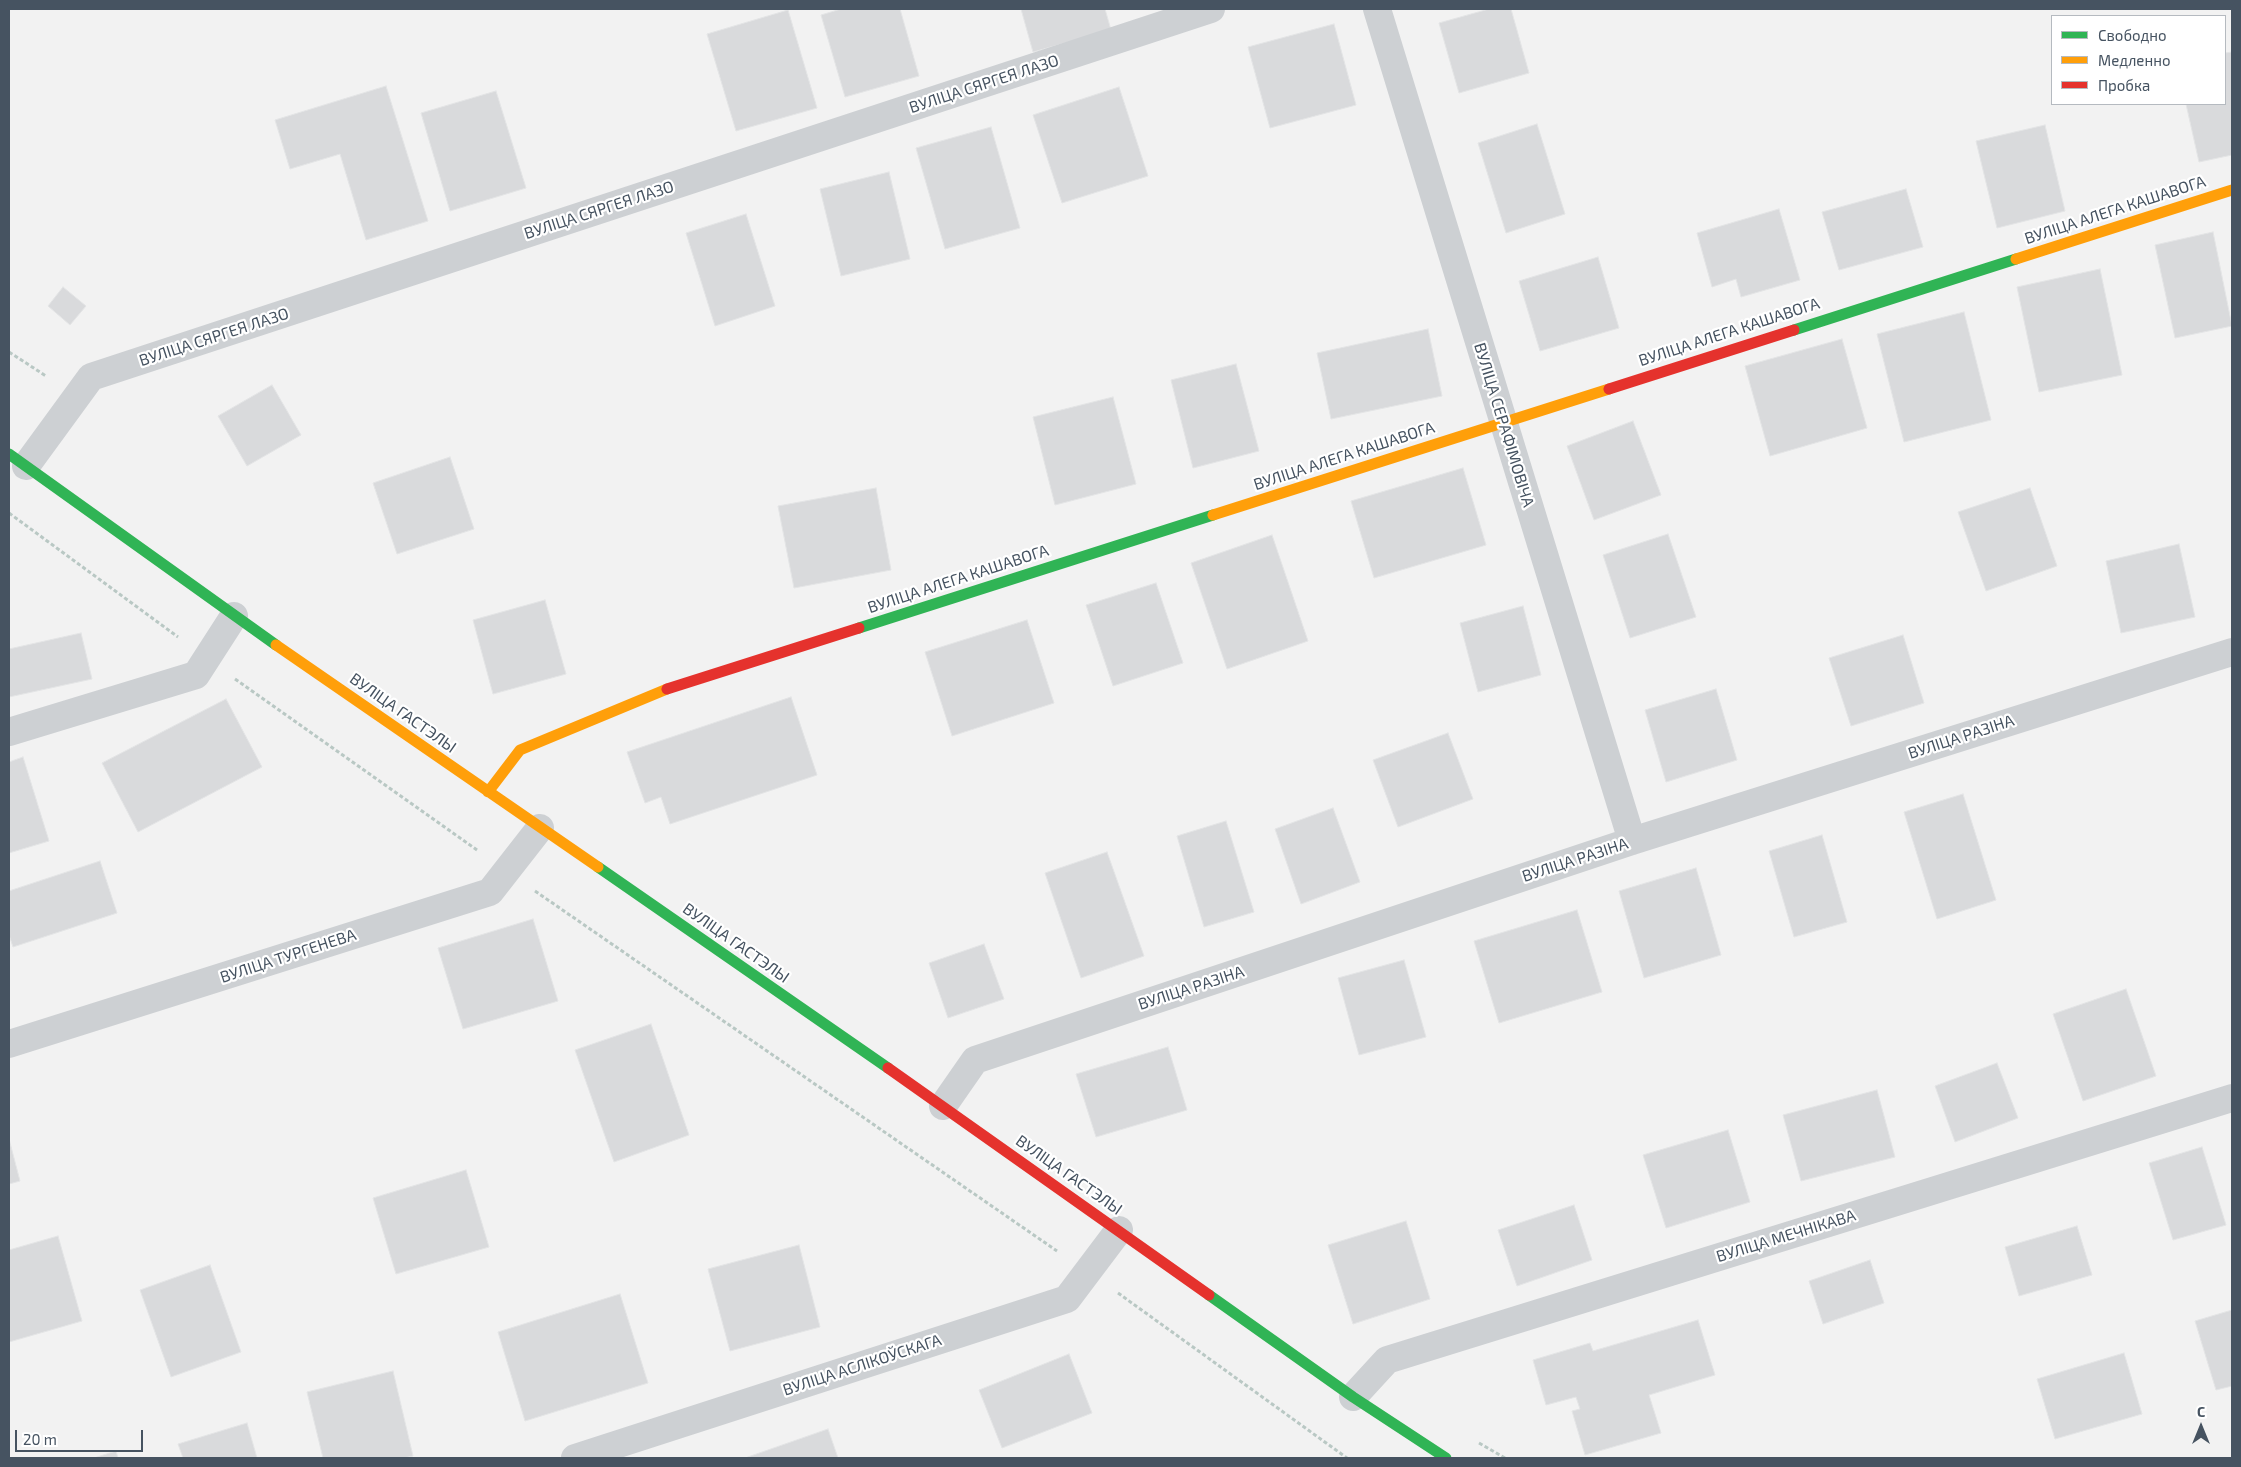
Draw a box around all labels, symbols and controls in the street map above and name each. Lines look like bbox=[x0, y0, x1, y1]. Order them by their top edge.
legend bbox=[2051, 15, 2226, 105]
text: Свободно bbox=[2098, 26, 2167, 44]
street label: ВУЛІЦА СЯРГЕЯ ЛАЗО bbox=[907, 51, 1061, 117]
text: Медленно bbox=[2098, 51, 2171, 69]
text: Пробка bbox=[2098, 76, 2150, 94]
street label: ВУЛІЦА АЛЕГА КАШАВОГА bbox=[2022, 172, 2208, 248]
street label: ВУЛІЦА СЯРГЕЯ ЛАЗО bbox=[522, 177, 676, 243]
street label: ВУЛІЦА АЛЕГА КАШАВОГА bbox=[1636, 294, 1822, 370]
street label: ВУЛІЦА СЯРГЕЯ ЛАЗО bbox=[137, 304, 291, 370]
street label: ВУЛІЦА СЕРАФІМОВІЧА bbox=[1470, 340, 1538, 510]
street label: ВУЛІЦА АЛЕГА КАШАВОГА bbox=[1251, 418, 1437, 494]
street label: ВУЛІЦА АЛЕГА КАШАВОГА bbox=[865, 541, 1051, 617]
street label: ВУЛІЦА ГАСТЭЛЫ bbox=[346, 669, 460, 757]
street label: ВУЛІЦА РАЗІНА bbox=[1906, 711, 2016, 763]
street label: ВУЛІЦА РАЗІНА bbox=[1520, 834, 1630, 886]
street label: ВУЛІЦА ГАСТЭЛЫ bbox=[679, 899, 793, 987]
street label: ВУЛІЦА ТУРГЕНЕВА bbox=[218, 925, 358, 987]
street label: ВУЛІЦА РАЗІНА bbox=[1136, 962, 1246, 1014]
street label: ВУЛІЦА ГАСТЭЛЫ bbox=[1012, 1131, 1126, 1219]
street label: ВУЛІЦА МЕЧНІКАВА bbox=[1714, 1206, 1858, 1266]
street label: ВУЛІЦА АСЛІКОЎСКАГА bbox=[780, 1330, 944, 1400]
north arrow bbox=[2176, 1402, 2226, 1452]
text: С bbox=[2197, 1403, 2205, 1420]
scale bar bbox=[18, 1420, 145, 1452]
text: 20 m bbox=[23, 1430, 57, 1448]

